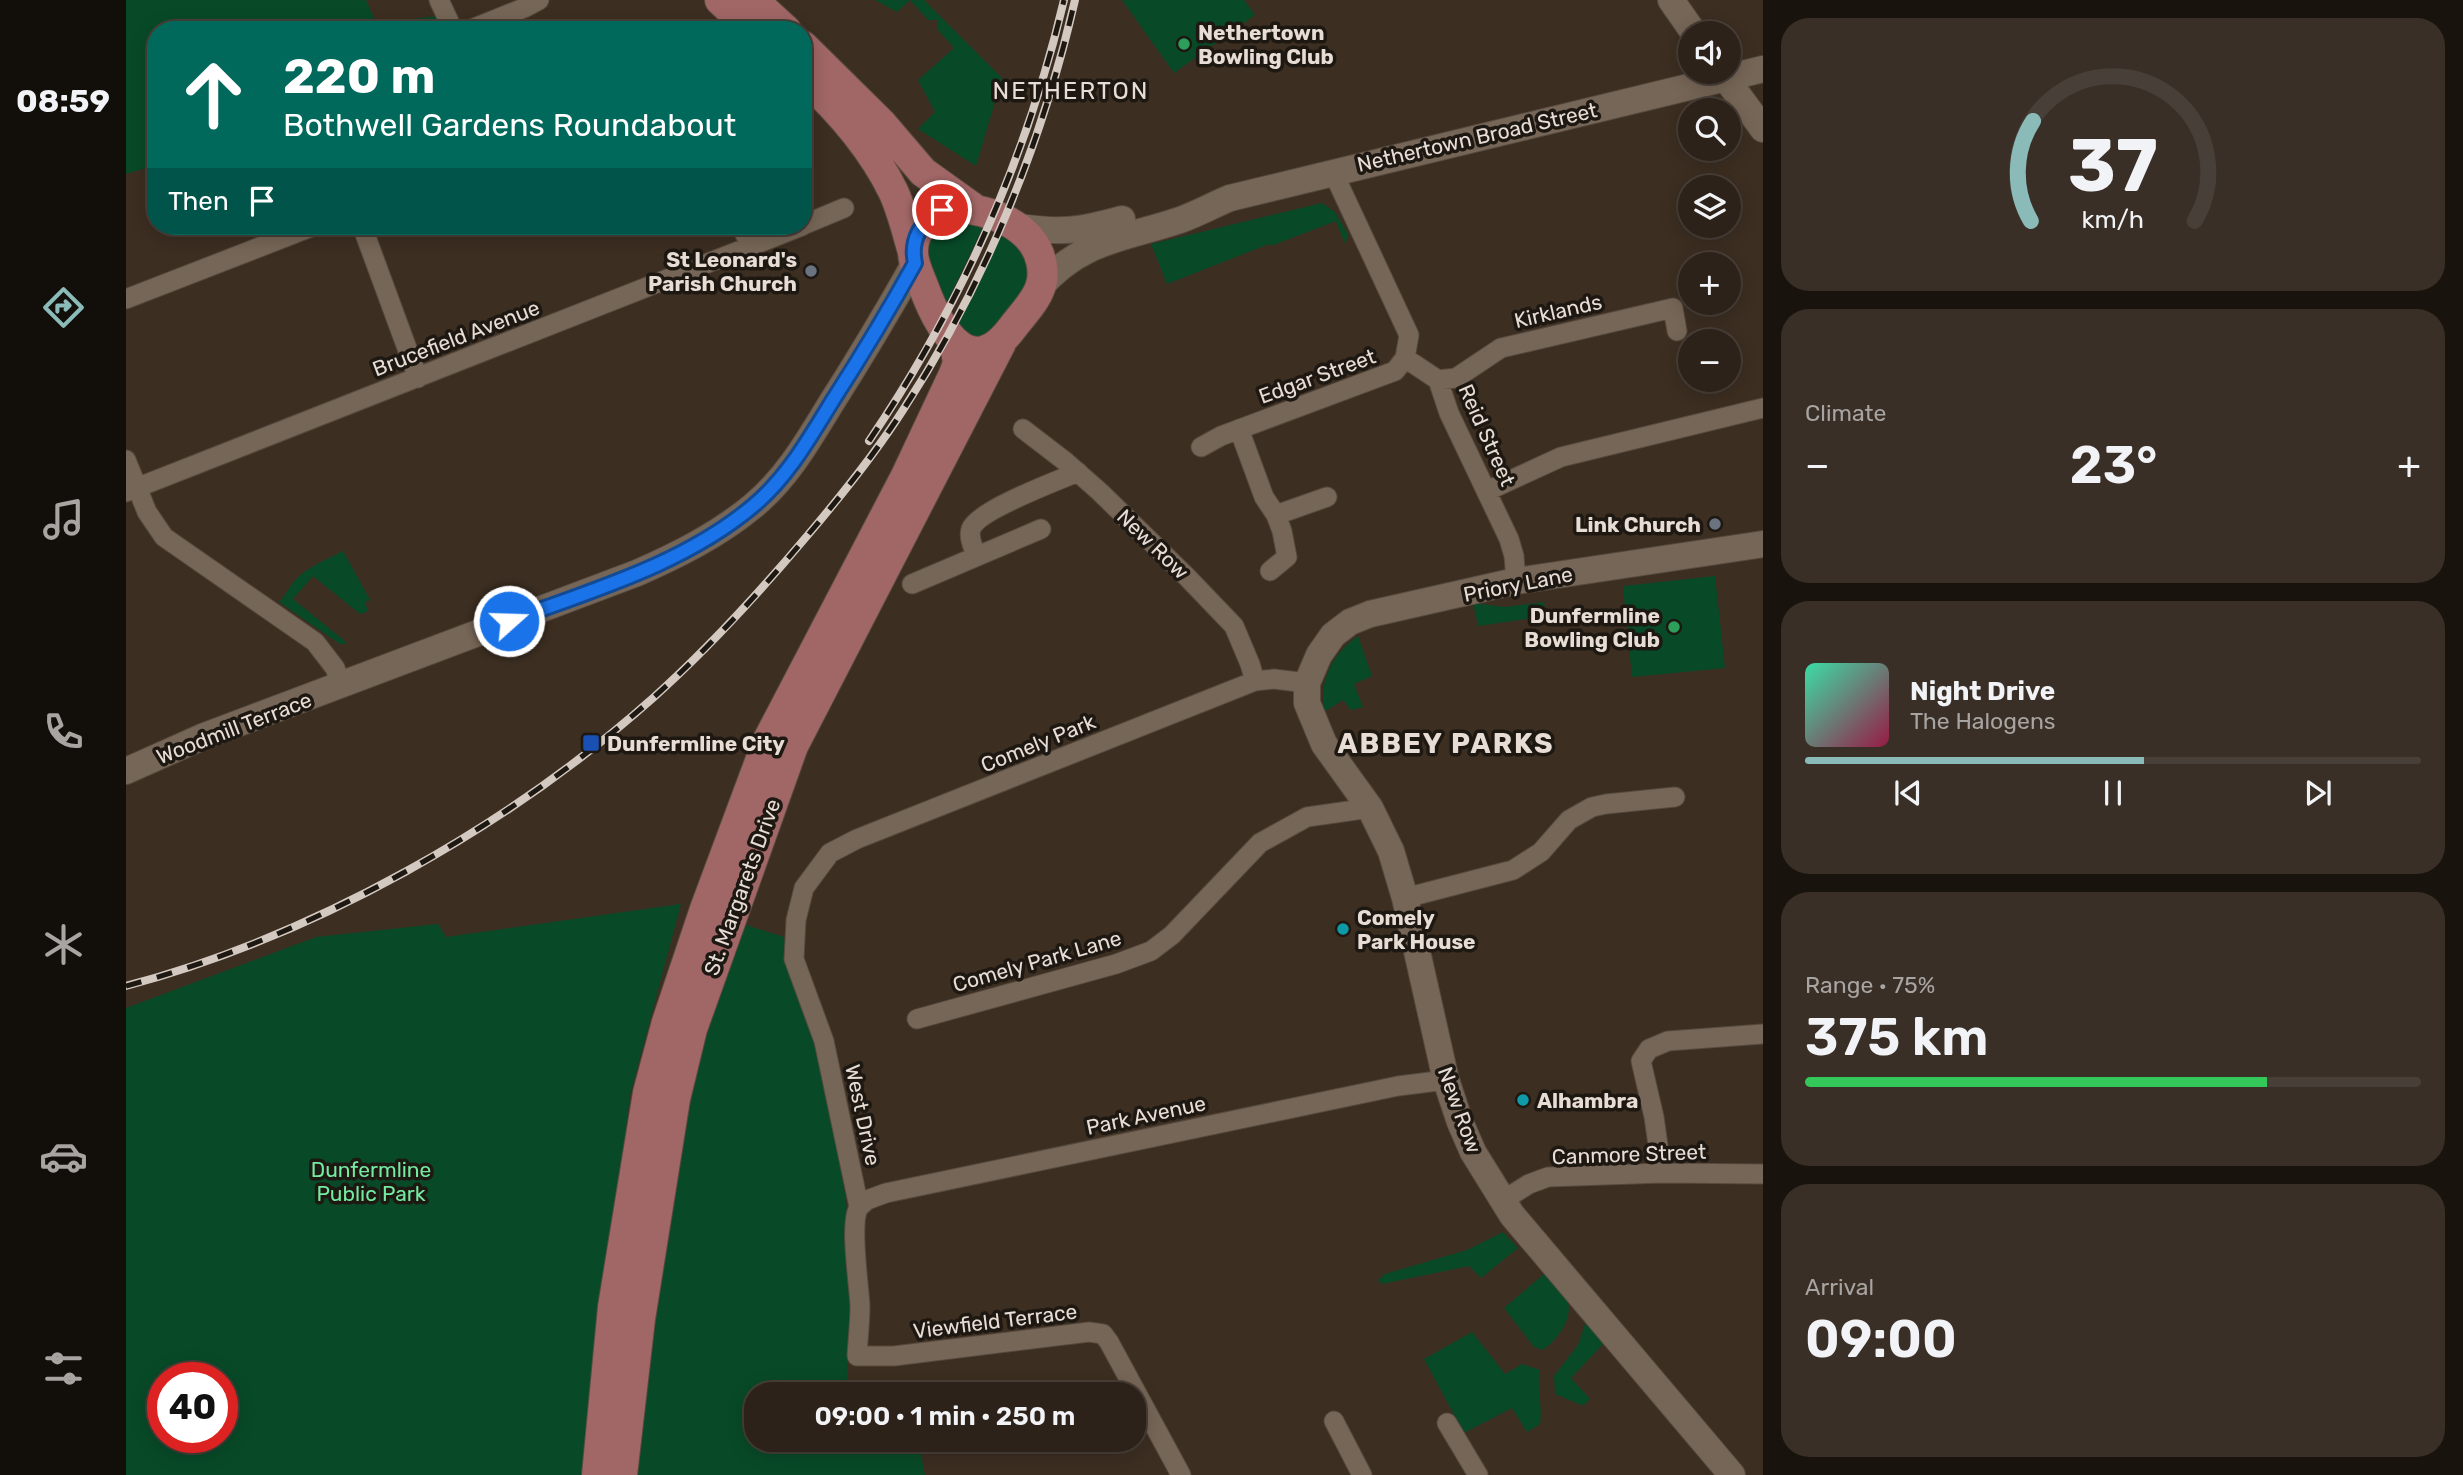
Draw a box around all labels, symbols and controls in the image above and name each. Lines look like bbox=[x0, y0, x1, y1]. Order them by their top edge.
place label: Nethertown Bowling Club bbox=[1198, 20, 1334, 69]
map controls bbox=[1678, 21, 1741, 392]
button: sound bbox=[1678, 21, 1741, 84]
marker: Nethertown Bowling Club bbox=[1176, 36, 1192, 52]
text: 220 m bbox=[283, 47, 435, 105]
icon: ahead bbox=[168, 49, 259, 140]
district label: NETHERTON bbox=[993, 77, 1149, 105]
text: 08:59 bbox=[16, 82, 110, 120]
street label: Nethertown Broad Street bbox=[1355, 97, 1599, 177]
button: search bbox=[1678, 98, 1741, 161]
text: Bothwell Gardens Roundabout bbox=[283, 106, 736, 144]
text: 37 bbox=[2068, 123, 2158, 209]
button: layers bbox=[1678, 175, 1741, 238]
pin bbox=[912, 180, 972, 240]
icon: arrive bbox=[243, 182, 281, 220]
text: Then bbox=[168, 186, 229, 217]
icon: arrive bbox=[923, 191, 961, 229]
text: km/h bbox=[2082, 205, 2144, 234]
place label: St Leonard's Parish Church bbox=[648, 247, 797, 296]
button: + bbox=[1678, 252, 1741, 315]
marker: St Leonard's Parish Church bbox=[803, 263, 819, 279]
icon: directions bbox=[39, 283, 88, 332]
street label: Kirklands bbox=[1512, 289, 1604, 333]
street label: Brucefield Avenue bbox=[369, 295, 543, 381]
button: − bbox=[1678, 329, 1741, 392]
street label: Edgar Street bbox=[1255, 343, 1379, 409]
street label: Reid Street bbox=[1453, 380, 1521, 490]
text: Climate bbox=[1805, 399, 1886, 427]
text: 23° bbox=[2070, 434, 2157, 496]
text: − bbox=[1805, 442, 1830, 488]
text: + bbox=[2397, 442, 2421, 488]
icon: music bbox=[39, 495, 88, 544]
street label: New Row bbox=[1112, 504, 1194, 584]
place label: Link Church bbox=[1575, 512, 1701, 537]
marker: Link Church bbox=[1707, 516, 1723, 532]
street label: Priory Lane bbox=[1461, 561, 1575, 607]
position arrow bbox=[472, 584, 546, 658]
place label: Dunfermline Bowling Club bbox=[1524, 603, 1660, 652]
marker: Dunfermline Bowling Club bbox=[1666, 619, 1682, 635]
text: Night Drive bbox=[1910, 676, 2055, 707]
street label: Woodmill Terrace bbox=[153, 687, 315, 769]
icon: phone bbox=[39, 707, 88, 756]
text: The Halogens bbox=[1910, 707, 2056, 735]
street label: Comely Park bbox=[977, 709, 1099, 777]
district label: ABBEY PARKS bbox=[1337, 727, 1555, 760]
place label: Dunfermline City bbox=[607, 731, 785, 756]
marker: Dunfermline City bbox=[581, 733, 601, 753]
icon: previous bbox=[1889, 774, 1927, 812]
icon: pause bbox=[2094, 774, 2132, 812]
icon: next bbox=[2299, 774, 2337, 812]
street label: St. Margarets Drive bbox=[698, 795, 786, 979]
place label: Comely Park House bbox=[1357, 905, 1476, 954]
icon: climate bbox=[39, 920, 88, 969]
marker: Comely Park House bbox=[1335, 921, 1351, 937]
street label: Comely Park Lane bbox=[950, 925, 1124, 997]
text: Range · 75% bbox=[1805, 971, 1935, 999]
text: 375 km bbox=[1805, 1006, 1989, 1068]
street label: West Drive bbox=[840, 1062, 886, 1168]
street label: New Row bbox=[1433, 1064, 1487, 1157]
place label: Alhambra bbox=[1537, 1088, 1638, 1113]
street label: Park Avenue bbox=[1084, 1090, 1208, 1140]
marker: Alhambra bbox=[1515, 1092, 1531, 1108]
icon: car bbox=[39, 1132, 88, 1181]
street label: Canmore Street bbox=[1551, 1139, 1707, 1169]
park label: Dunfermline Public Park bbox=[311, 1157, 431, 1206]
text: Arrival bbox=[1805, 1273, 1874, 1301]
street label: Viewfield Terrace bbox=[911, 1299, 1079, 1343]
text: 09:00 bbox=[1805, 1308, 1957, 1370]
icon: filters bbox=[39, 1344, 88, 1393]
speed limit sign: 40 bbox=[147, 1362, 238, 1453]
text: 09:00 · 1 min · 250 m bbox=[814, 1401, 1076, 1432]

